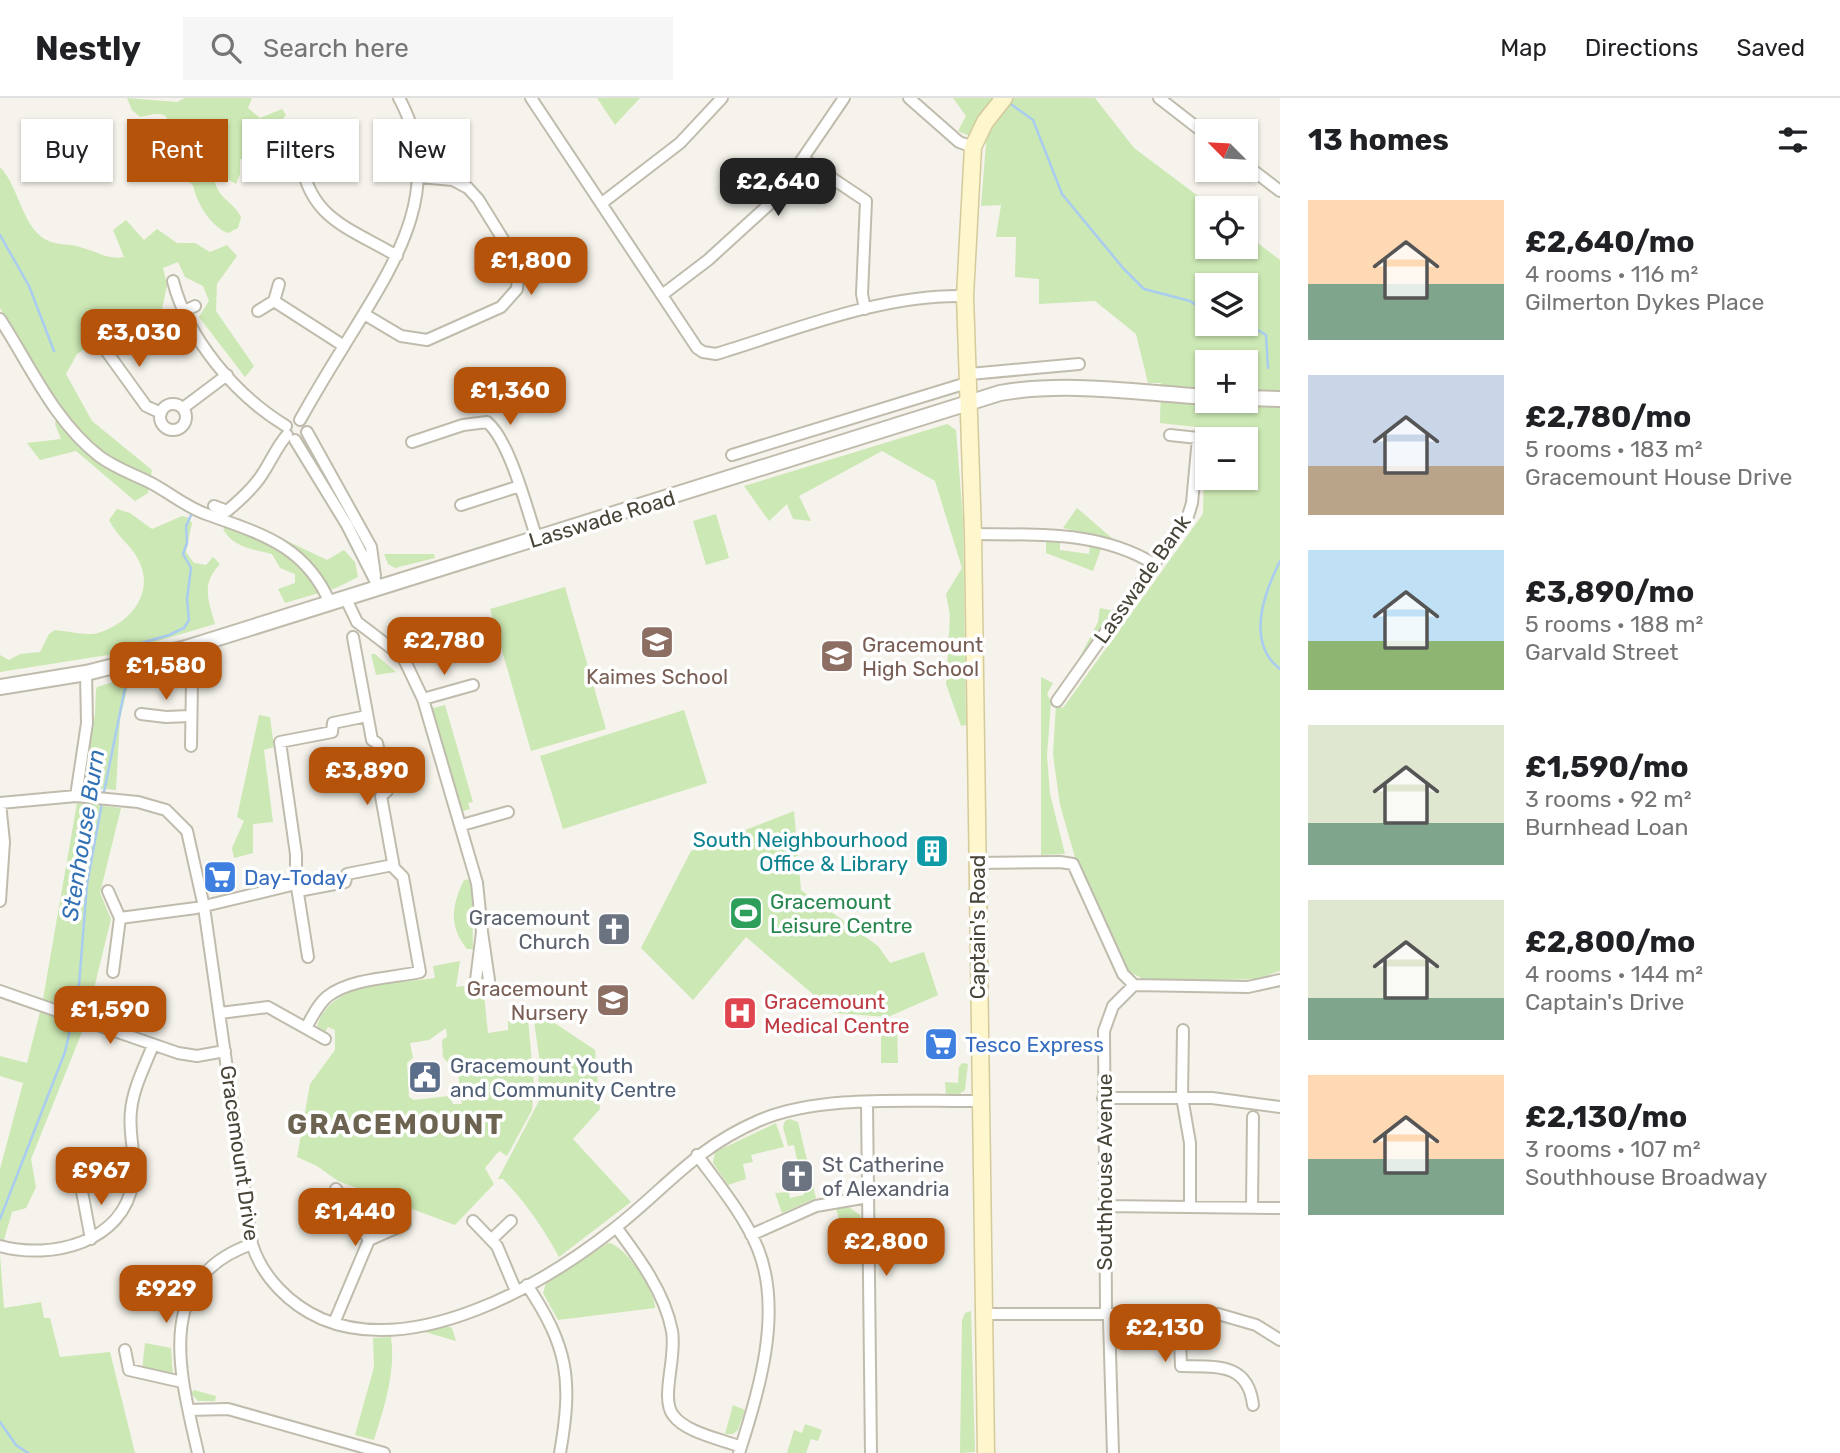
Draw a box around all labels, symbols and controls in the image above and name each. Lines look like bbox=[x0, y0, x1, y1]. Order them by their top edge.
search box bbox=[183, 17, 673, 80]
text: Nestly bbox=[35, 29, 141, 68]
icon: search bbox=[207, 29, 245, 67]
text: Search here bbox=[263, 33, 409, 64]
text: Map bbox=[1500, 34, 1547, 62]
text: Directions bbox=[1585, 34, 1698, 62]
text: Saved bbox=[1736, 34, 1805, 62]
chip: Buy bbox=[21, 119, 113, 182]
chip: Rent bbox=[127, 119, 228, 182]
chip: Filters bbox=[242, 119, 359, 182]
chip: New bbox=[373, 119, 470, 182]
north arrow bbox=[1195, 119, 1258, 182]
map controls bbox=[1195, 119, 1258, 490]
icon: filters bbox=[1774, 121, 1812, 159]
text: 13 homes bbox=[1308, 122, 1449, 158]
pin: £2,640 bbox=[721, 158, 835, 218]
text: £2,640 bbox=[736, 167, 820, 195]
button: locate bbox=[1195, 196, 1258, 259]
text: £2,640/mo bbox=[1525, 224, 1695, 260]
icon: home bbox=[1364, 228, 1448, 312]
pin: £1,800 bbox=[474, 238, 588, 297]
text: £1,800 bbox=[490, 246, 572, 274]
text: 4 rooms · 116 m² bbox=[1525, 260, 1698, 288]
button: layers bbox=[1195, 273, 1258, 336]
text: Gilmerton Dykes Place bbox=[1525, 288, 1764, 316]
pin: £3,030 bbox=[82, 310, 196, 369]
text: £3,030 bbox=[97, 318, 181, 346]
button: + bbox=[1195, 350, 1258, 413]
pin: £1,360 bbox=[453, 368, 567, 427]
text: £1,360 bbox=[470, 376, 550, 404]
text: £2,780/mo bbox=[1525, 399, 1691, 435]
icon: home bbox=[1364, 403, 1448, 487]
button: − bbox=[1195, 427, 1258, 490]
text: 5 rooms · 183 m² bbox=[1525, 435, 1702, 463]
text: Gracemount House Drive bbox=[1525, 463, 1792, 491]
street label: Lasswade Road bbox=[526, 485, 678, 553]
street label: Lasswade Bank bbox=[1088, 510, 1196, 648]
text: £3,890/mo bbox=[1525, 574, 1694, 610]
icon: home bbox=[1364, 578, 1448, 662]
text: 5 rooms · 188 m² bbox=[1525, 610, 1703, 638]
pin: £2,780 bbox=[387, 618, 501, 677]
school or university icon: Kaimes School bbox=[638, 623, 676, 661]
text: £2,780 bbox=[403, 626, 485, 654]
place label: Gracemount High School bbox=[862, 632, 983, 681]
school or university icon: Gracemount High School bbox=[818, 637, 856, 675]
text: Garvald Street bbox=[1525, 638, 1678, 666]
pin: £1,580 bbox=[109, 642, 223, 702]
text: £1,580 bbox=[126, 651, 206, 679]
place label: Kaimes School bbox=[586, 664, 728, 689]
water label: Stenhouse Burn bbox=[56, 747, 110, 923]
pin: £3,890 bbox=[310, 748, 424, 807]
text: £1,590/mo bbox=[1525, 749, 1689, 785]
icon: home bbox=[1364, 753, 1448, 837]
text: £3,890 bbox=[325, 756, 409, 784]
text: 3 rooms · 92 m² bbox=[1525, 785, 1691, 813]
text: Burnhead Loan bbox=[1525, 813, 1688, 841]
place label: South Neighbourhood Office & Library bbox=[693, 827, 908, 876]
building icon: South Neighbourhood Office & Library bbox=[913, 832, 951, 870]
street label: Captain's Road bbox=[965, 855, 990, 999]
supermarket icon: Day-Today bbox=[201, 858, 239, 896]
place label: Day-Today bbox=[244, 865, 348, 890]
place label: Gracemount Leisure Centre bbox=[770, 889, 913, 938]
sports icon: Gracemount Leisure Centre bbox=[727, 894, 765, 932]
place label: Gracemount Church bbox=[469, 905, 590, 954]
church icon: Gracemount Church bbox=[595, 910, 633, 948]
text: £2,800/mo bbox=[1525, 924, 1695, 960]
icon: home bbox=[1364, 928, 1448, 1012]
text: 4 rooms · 144 m² bbox=[1525, 960, 1703, 988]
place label: Gracemount Nursery bbox=[467, 976, 588, 1025]
school or university icon: Gracemount Nursery bbox=[594, 981, 632, 1019]
pin: £1,590 bbox=[53, 986, 167, 1046]
text: Captain's Drive bbox=[1525, 988, 1684, 1016]
place label: Gracemount Medical Centre bbox=[764, 989, 910, 1038]
hospital icon: Gracemount Medical Centre bbox=[721, 994, 759, 1032]
text: £1,590 bbox=[70, 995, 150, 1023]
supermarket icon: Tesco Express bbox=[922, 1025, 960, 1063]
place label: Tesco Express bbox=[965, 1032, 1104, 1057]
place label: Gracemount Youth and Community Centre bbox=[450, 1053, 676, 1102]
public building icon: Gracemount Youth and Community Centre bbox=[406, 1058, 444, 1096]
street label: Gracemount Drive bbox=[215, 1064, 265, 1242]
street label: Southhouse Avenue bbox=[1092, 1074, 1117, 1270]
text: £2,130/mo bbox=[1525, 1099, 1687, 1135]
icon: home bbox=[1364, 1103, 1448, 1187]
district label: GRACEMOUNT bbox=[287, 1108, 505, 1141]
text: 3 rooms · 107 m² bbox=[1525, 1135, 1701, 1163]
pin: £967 bbox=[60, 1148, 142, 1207]
place label: St Catherine of Alexandria bbox=[822, 1152, 950, 1201]
text: £967 bbox=[72, 1156, 130, 1184]
church icon: St Catherine of Alexandria bbox=[778, 1157, 816, 1195]
text: Southhouse Broadway bbox=[1525, 1163, 1767, 1191]
pin: £1,440 bbox=[298, 1188, 412, 1248]
text: £1,440 bbox=[314, 1197, 396, 1225]
pin: £2,800 bbox=[829, 1218, 943, 1278]
text: £2,800 bbox=[844, 1227, 928, 1255]
pin: £929 bbox=[125, 1266, 207, 1325]
text: £929 bbox=[135, 1274, 197, 1302]
pin: £2,130 bbox=[1108, 1304, 1222, 1364]
text: £2,130 bbox=[1126, 1313, 1204, 1341]

